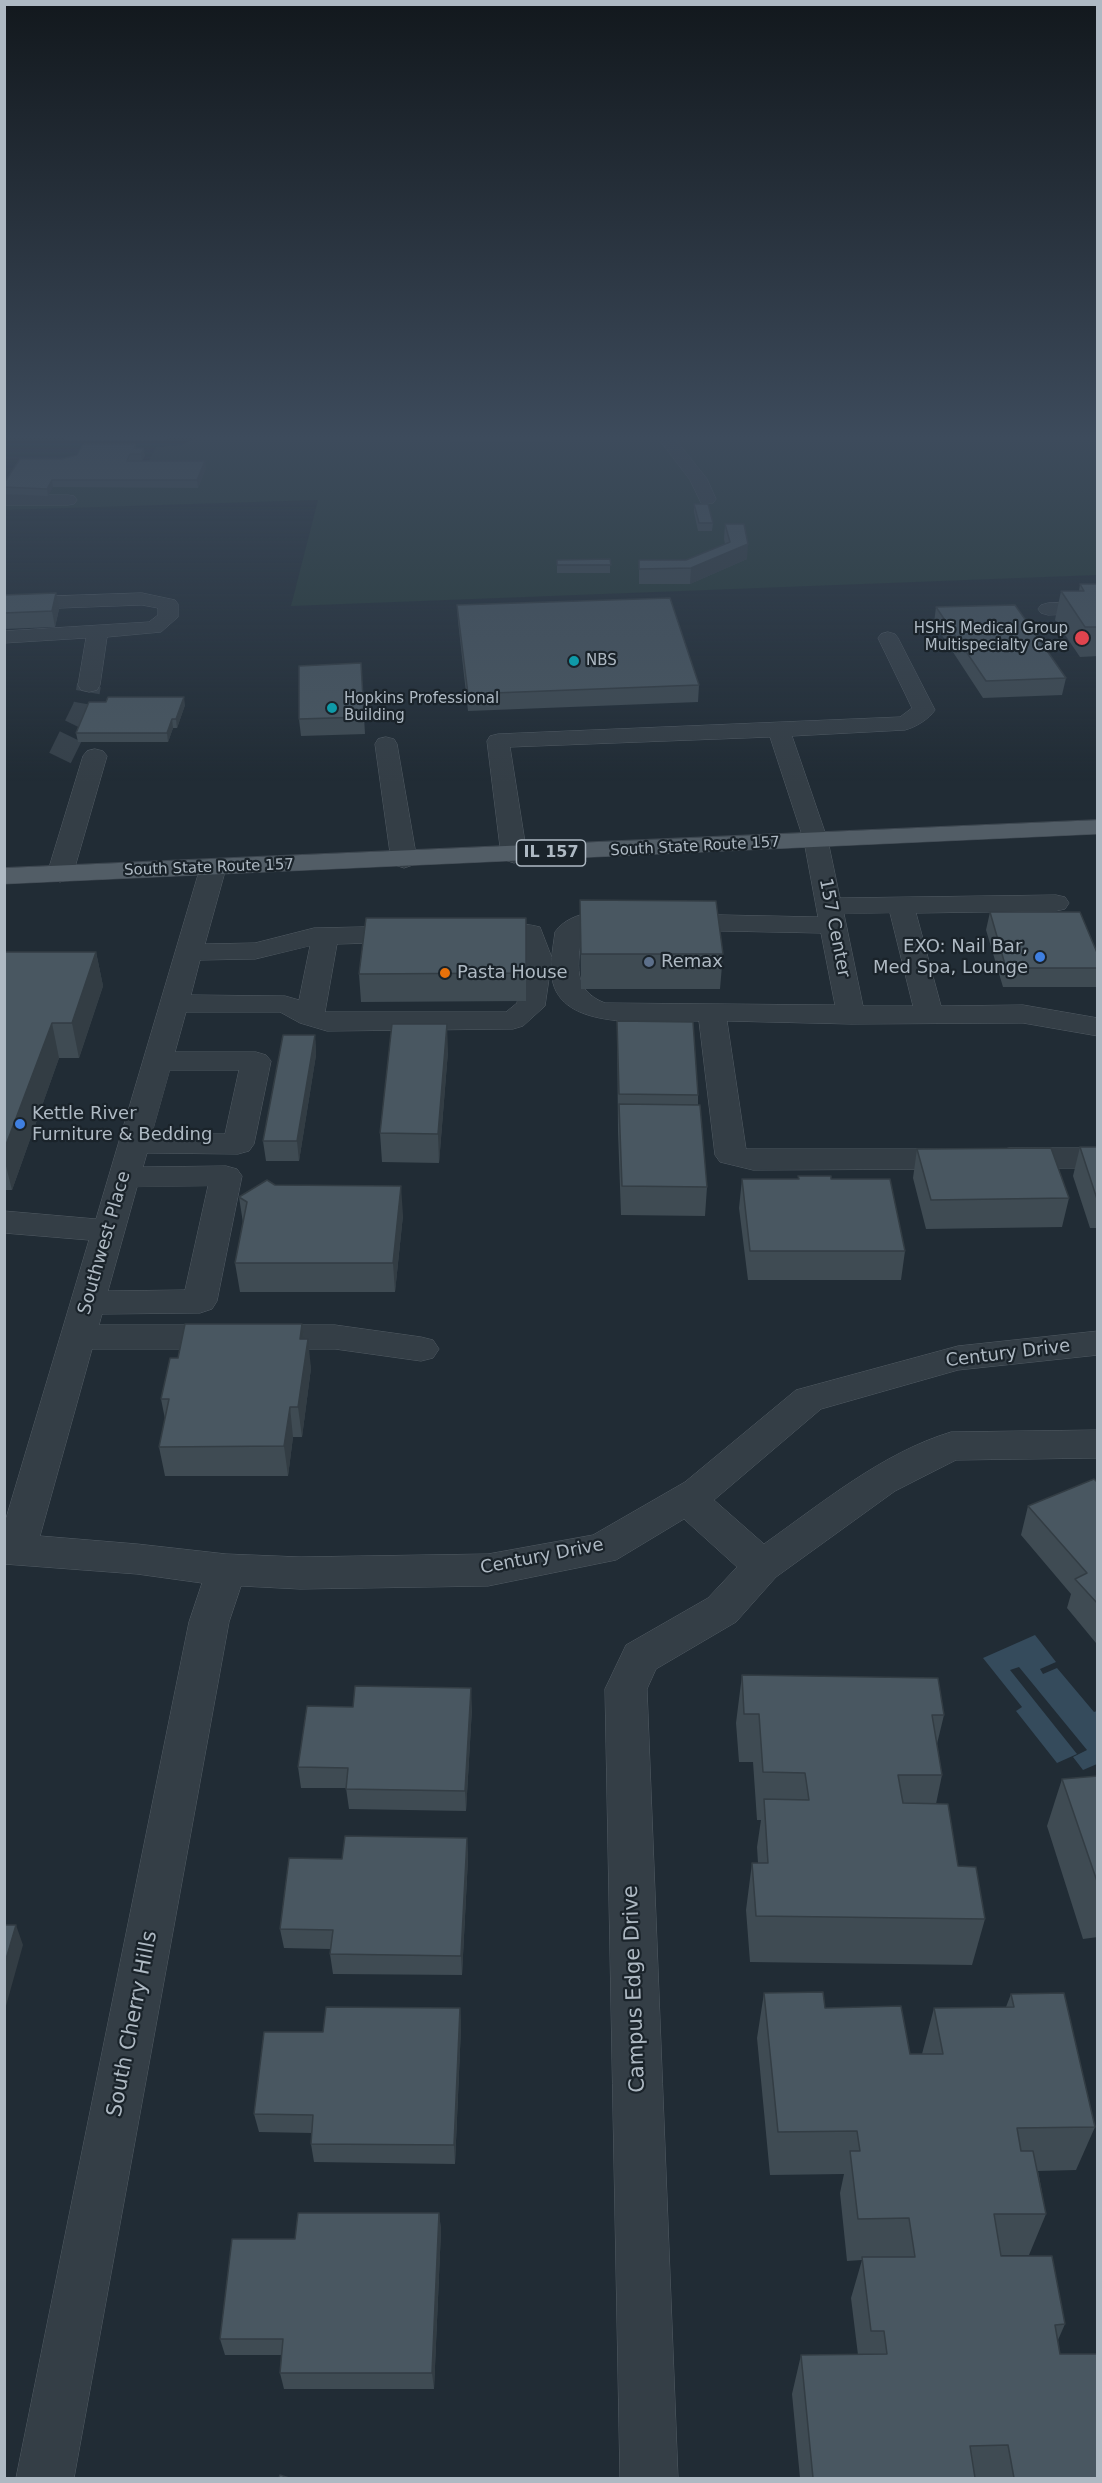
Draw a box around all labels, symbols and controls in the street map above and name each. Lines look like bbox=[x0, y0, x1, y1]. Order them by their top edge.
place label: HSHS Medical Group Multispecialty Care bbox=[914, 620, 1068, 655]
marker: HSHS Medical Group Multispecialty Care bbox=[1073, 629, 1091, 647]
place label: NBS bbox=[586, 652, 617, 670]
marker: NBS bbox=[567, 654, 581, 668]
place label: Hopkins Professional Building bbox=[344, 690, 499, 725]
marker: Hopkins Professional Building bbox=[325, 701, 339, 715]
street label: South State Route 157 bbox=[610, 834, 780, 860]
road number: IL 157 bbox=[516, 840, 586, 866]
street label: South State Route 157 bbox=[124, 856, 294, 880]
street label: 157 Center bbox=[814, 877, 854, 979]
place label: EXO: Nail Bar, Med Spa, Lounge bbox=[873, 936, 1028, 978]
marker: EXO: Nail Bar, Med Spa, Lounge bbox=[1033, 950, 1047, 964]
place label: Remax bbox=[661, 951, 723, 973]
marker: Remax bbox=[642, 955, 656, 969]
place label: Pasta House bbox=[457, 962, 568, 984]
marker: Pasta House bbox=[438, 966, 452, 980]
place label: Kettle River Furniture & Bedding bbox=[32, 1103, 212, 1146]
marker: Kettle River Furniture & Bedding bbox=[13, 1117, 27, 1131]
street label: Southwest Place bbox=[74, 1169, 136, 1317]
street label: Century Drive bbox=[945, 1336, 1071, 1372]
street label: Century Drive bbox=[478, 1534, 606, 1580]
street label: Campus Edge Drive bbox=[619, 1885, 651, 2093]
street label: South Cherry Hills bbox=[103, 1929, 163, 2119]

